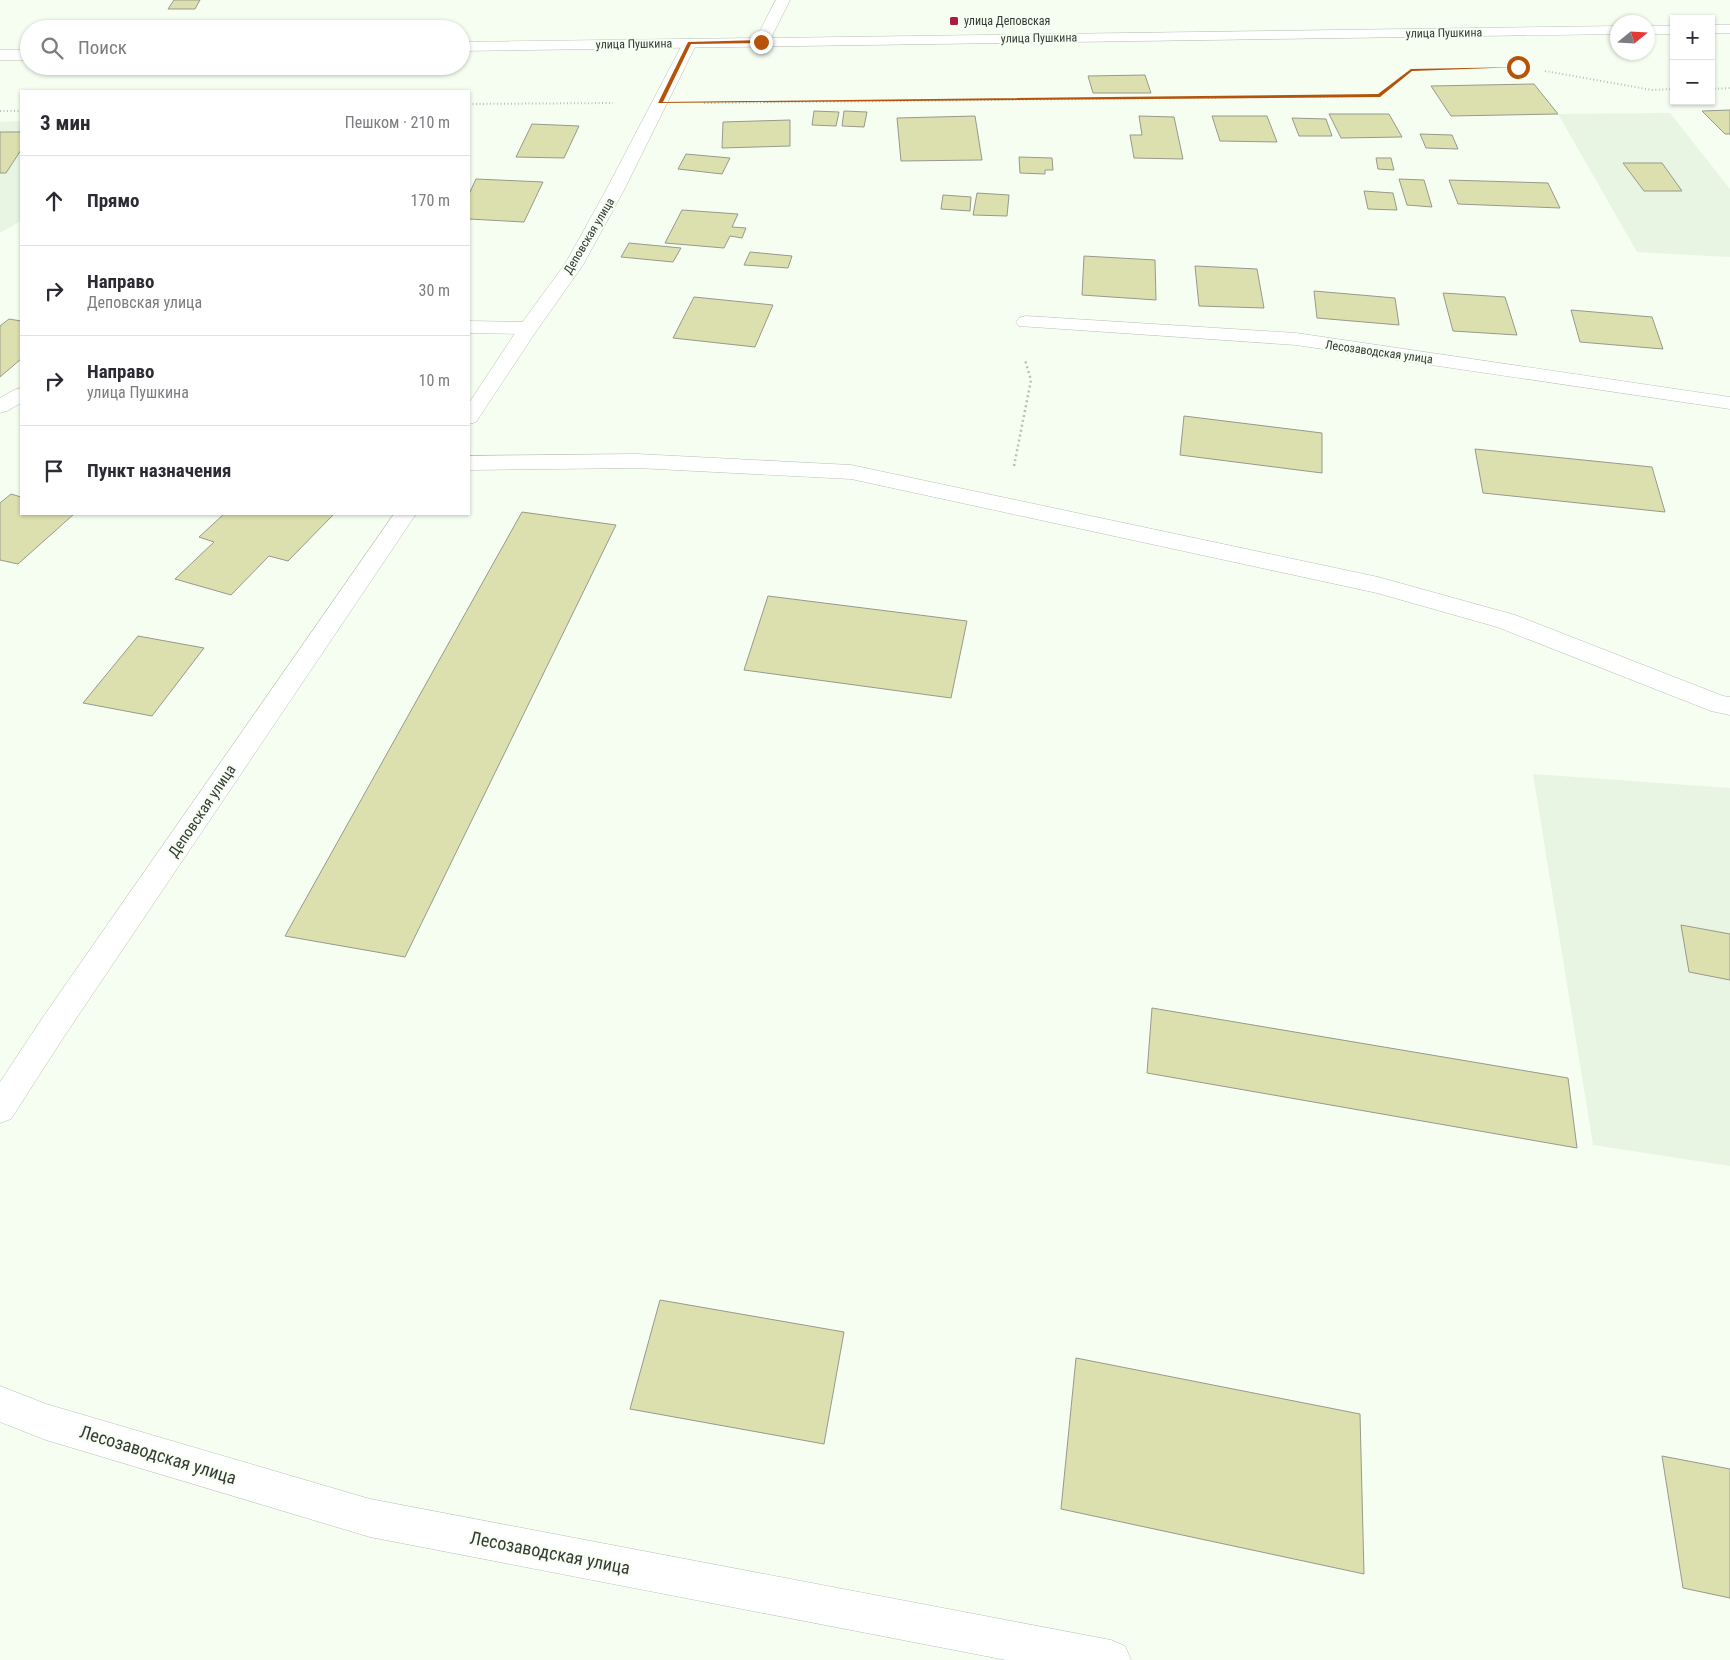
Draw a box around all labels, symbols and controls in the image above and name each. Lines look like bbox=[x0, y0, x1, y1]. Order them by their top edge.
place label: улица Деповская bbox=[964, 14, 1050, 28]
marker: улица Деповская bbox=[948, 15, 960, 27]
north arrow bbox=[1610, 15, 1655, 60]
map controls bbox=[1670, 15, 1715, 105]
button: + bbox=[1670, 15, 1715, 60]
search box bbox=[20, 20, 470, 75]
street label: улица Пушкина bbox=[1406, 25, 1483, 41]
street label: улица Пушкина bbox=[1001, 30, 1078, 46]
route end bbox=[750, 31, 773, 54]
icon: search bbox=[38, 34, 66, 62]
text: Поиск bbox=[78, 36, 127, 59]
street label: улица Пушкина bbox=[596, 36, 673, 52]
route start bbox=[1507, 56, 1530, 79]
button: − bbox=[1670, 60, 1715, 105]
text: 3 мин bbox=[40, 111, 90, 135]
text: Пешком · 210 m bbox=[345, 113, 450, 132]
icon: ahead bbox=[40, 187, 68, 215]
text: Прямо bbox=[87, 189, 140, 212]
text: 170 m bbox=[411, 191, 450, 210]
street label: Деповская улица bbox=[561, 195, 617, 277]
text: Направо bbox=[87, 270, 154, 293]
icon: right bbox=[40, 277, 68, 305]
text: 30 m bbox=[418, 281, 450, 300]
text: Деповская улица bbox=[87, 293, 202, 312]
street label: Лесозаводская улица bbox=[1324, 338, 1434, 367]
text: Направо bbox=[87, 360, 154, 383]
icon: right bbox=[40, 367, 68, 395]
text: 10 m bbox=[418, 371, 450, 390]
text: улица Пушкина bbox=[87, 383, 189, 402]
icon: arrive bbox=[40, 457, 68, 485]
text: Пункт назначения bbox=[87, 459, 231, 482]
street label: Деповская улица bbox=[164, 761, 240, 861]
street label: Лесозаводская улица bbox=[77, 1421, 239, 1488]
street label: Лесозаводская улица bbox=[468, 1527, 632, 1578]

